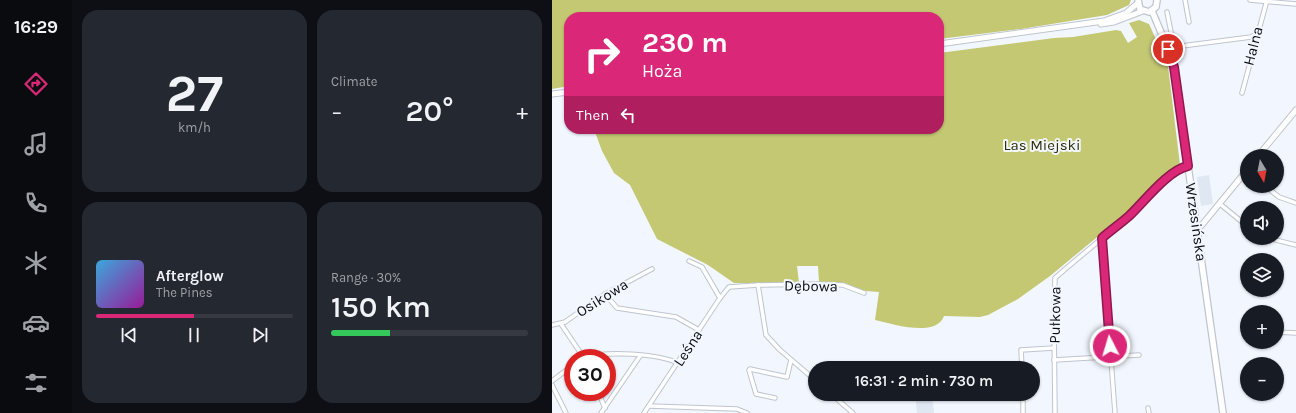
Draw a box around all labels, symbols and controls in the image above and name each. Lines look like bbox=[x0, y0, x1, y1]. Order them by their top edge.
text: 16:29 bbox=[14, 16, 58, 38]
street label: Halna bbox=[1239, 25, 1267, 67]
text: 230 m bbox=[642, 26, 728, 59]
icon: right bbox=[576, 28, 628, 80]
pin bbox=[1151, 32, 1185, 66]
icon: arrive bbox=[1157, 38, 1179, 60]
text: Hoża bbox=[642, 60, 682, 82]
text: 27 bbox=[166, 63, 223, 124]
icon: directions bbox=[22, 70, 50, 98]
text: Climate bbox=[331, 74, 377, 89]
text: 20° bbox=[406, 93, 453, 129]
text: − bbox=[331, 99, 343, 125]
text: + bbox=[516, 99, 528, 125]
icon: left bbox=[617, 104, 639, 126]
text: Then bbox=[576, 106, 609, 124]
text: km/h bbox=[178, 120, 211, 135]
icon: music bbox=[22, 130, 50, 158]
park label: Las Miejski bbox=[1003, 136, 1081, 154]
north arrow bbox=[1240, 149, 1284, 193]
map controls bbox=[1240, 149, 1284, 401]
street label: Wrzesińska bbox=[1182, 182, 1210, 262]
icon: phone bbox=[22, 189, 50, 217]
button: sound bbox=[1240, 201, 1284, 245]
icon: climate bbox=[22, 249, 50, 277]
button: layers bbox=[1240, 253, 1284, 297]
text: Afterglow bbox=[156, 267, 224, 285]
text: Range · 30% bbox=[331, 270, 401, 285]
street label: Osikowa bbox=[573, 275, 631, 321]
street label: Dębowa bbox=[784, 277, 838, 295]
text: The Pines bbox=[156, 285, 213, 300]
street label: Pułkowa bbox=[1046, 286, 1064, 344]
text: 150 km bbox=[331, 289, 431, 325]
button: + bbox=[1240, 305, 1284, 349]
icon: car bbox=[22, 309, 50, 337]
icon: previous bbox=[118, 324, 140, 346]
icon: pause bbox=[183, 324, 205, 346]
icon: next bbox=[249, 324, 271, 346]
position arrow bbox=[1089, 325, 1131, 367]
street label: Leśna bbox=[670, 326, 706, 370]
speed limit sign: 30 bbox=[564, 349, 616, 401]
button: − bbox=[1240, 357, 1284, 401]
icon: filters bbox=[22, 369, 50, 397]
text: 16:31 · 2 min · 730 m bbox=[855, 372, 993, 390]

